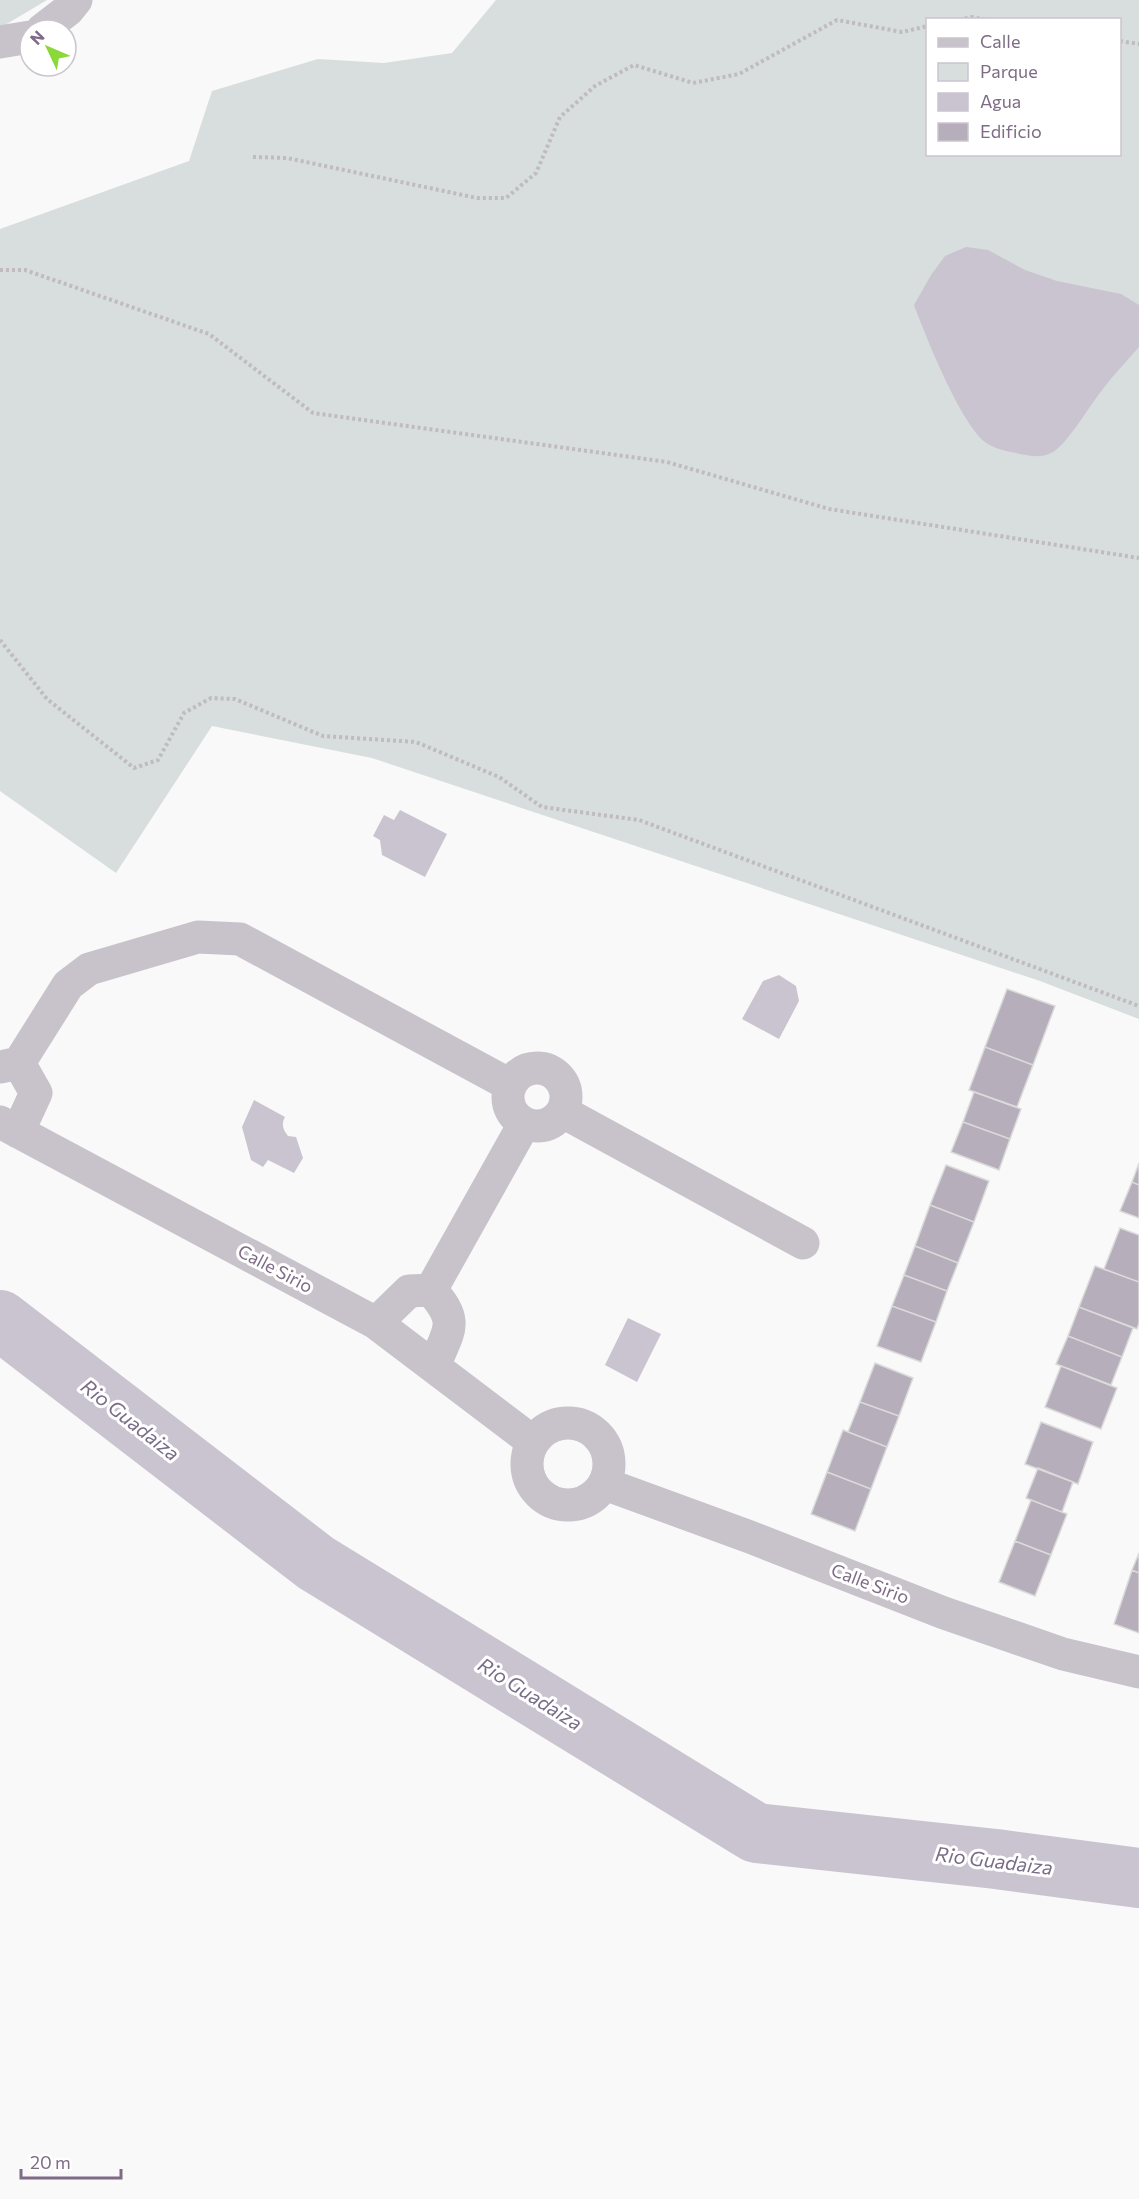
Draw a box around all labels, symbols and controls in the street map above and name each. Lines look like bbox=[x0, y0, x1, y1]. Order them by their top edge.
north arrow bbox=[18, 18, 78, 78]
legend bbox=[926, 18, 1121, 156]
text: N bbox=[26, 26, 48, 48]
text: Calle bbox=[980, 30, 1020, 52]
text: Parque bbox=[980, 60, 1038, 82]
text: Agua bbox=[980, 90, 1021, 112]
text: Edificio bbox=[980, 120, 1042, 142]
street label: Calle Sirio bbox=[234, 1239, 317, 1297]
water label: Rio Guadaiza bbox=[77, 1373, 185, 1465]
street label: Calle Sirio bbox=[828, 1558, 912, 1608]
water label: Rio Guadaiza bbox=[474, 1652, 587, 1735]
water label: Rio Guadaiza bbox=[934, 1841, 1054, 1879]
scale bar bbox=[21, 2142, 122, 2180]
text: 20 m bbox=[30, 2151, 71, 2173]

